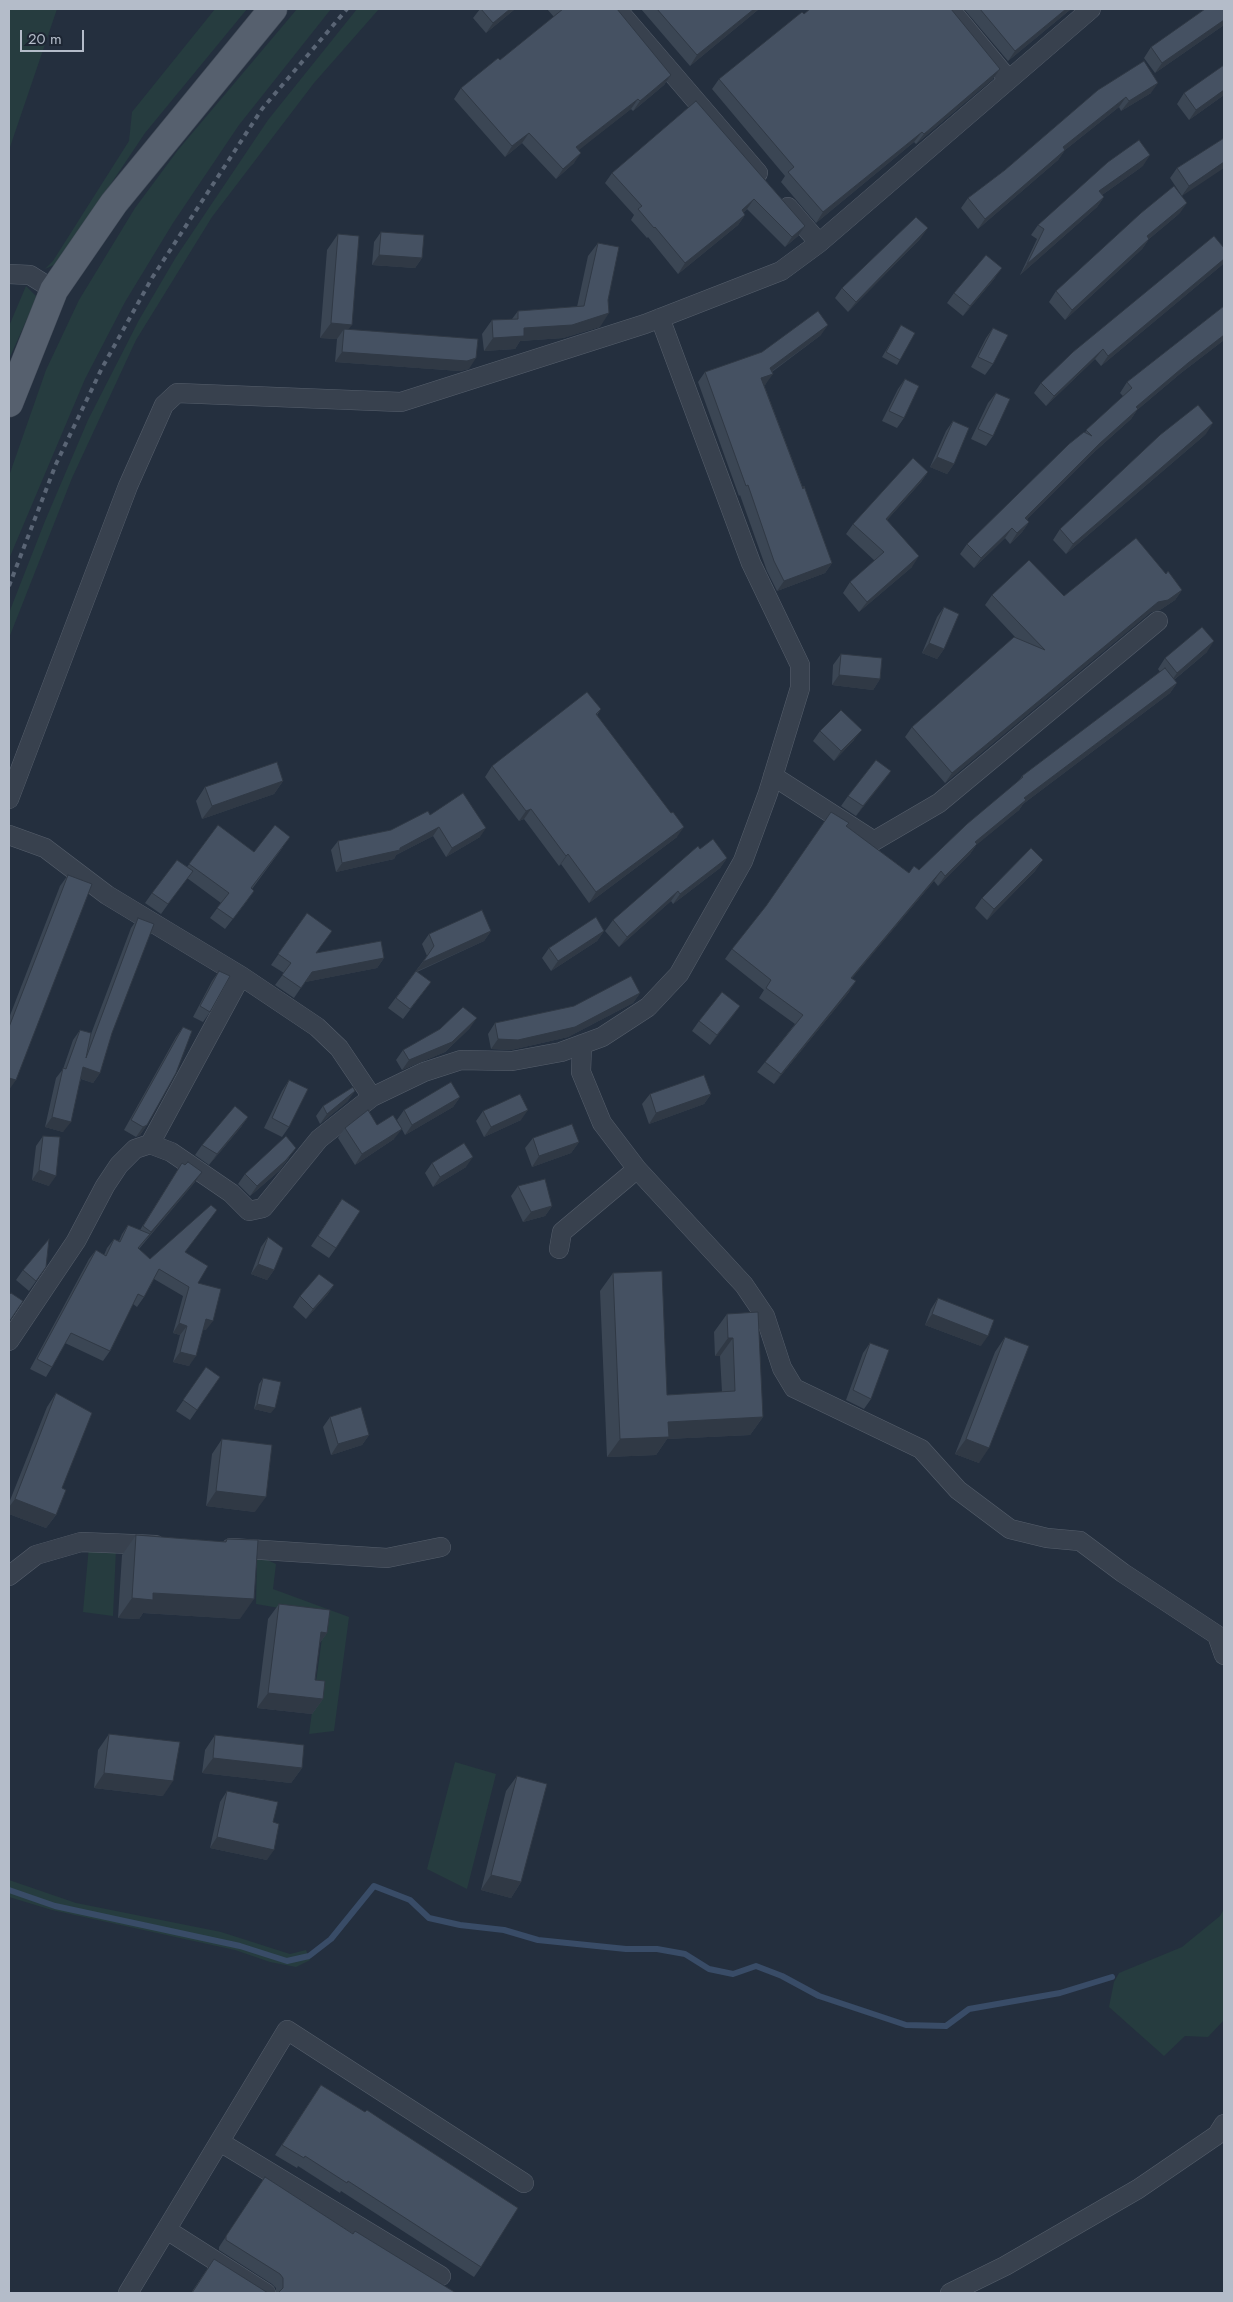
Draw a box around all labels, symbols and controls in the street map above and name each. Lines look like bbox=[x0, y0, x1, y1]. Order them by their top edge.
scale bar bbox=[22, 20, 86, 52]
text: 20 m bbox=[28, 28, 62, 50]

